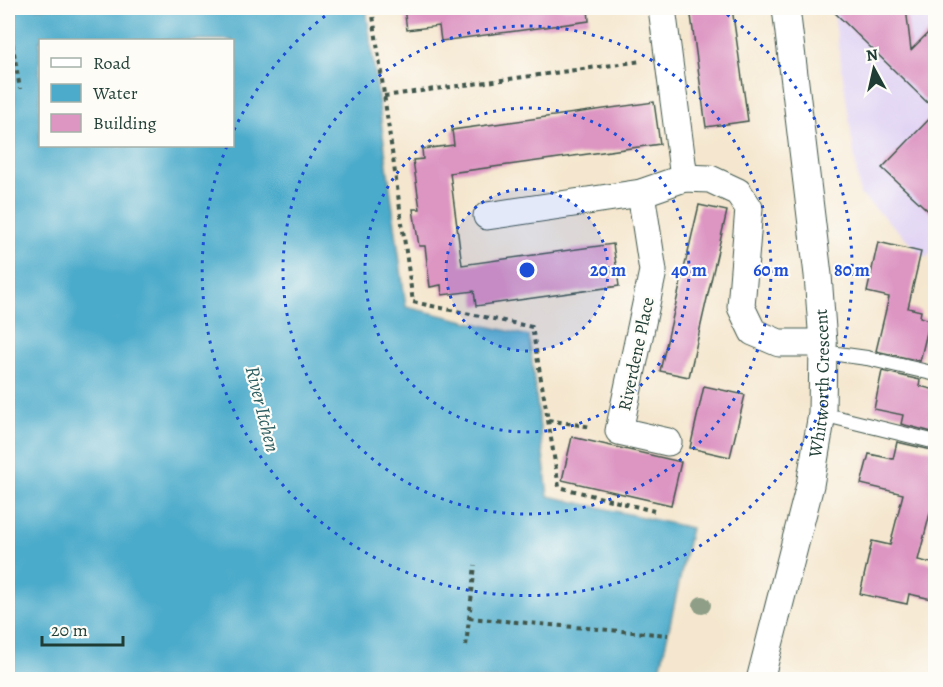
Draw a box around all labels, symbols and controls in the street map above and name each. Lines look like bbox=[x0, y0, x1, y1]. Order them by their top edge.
legend bbox=[39, 39, 234, 147]
north arrow bbox=[844, 39, 904, 99]
text: N bbox=[865, 43, 880, 67]
text: Road bbox=[93, 51, 131, 75]
text: Water bbox=[92, 81, 138, 105]
text: Building bbox=[93, 111, 157, 135]
text: 20 m bbox=[590, 258, 626, 282]
text: 40 m bbox=[671, 258, 707, 282]
text: 60 m bbox=[753, 258, 789, 282]
text: 80 m bbox=[834, 258, 870, 282]
centre of rings bbox=[517, 260, 537, 280]
street label: Riverdene Place bbox=[612, 295, 660, 413]
street label: Whitworth Crescent bbox=[803, 308, 835, 460]
water label: River Itchen bbox=[239, 363, 286, 455]
scale bar bbox=[42, 609, 123, 647]
text: 20 m bbox=[51, 618, 88, 642]

